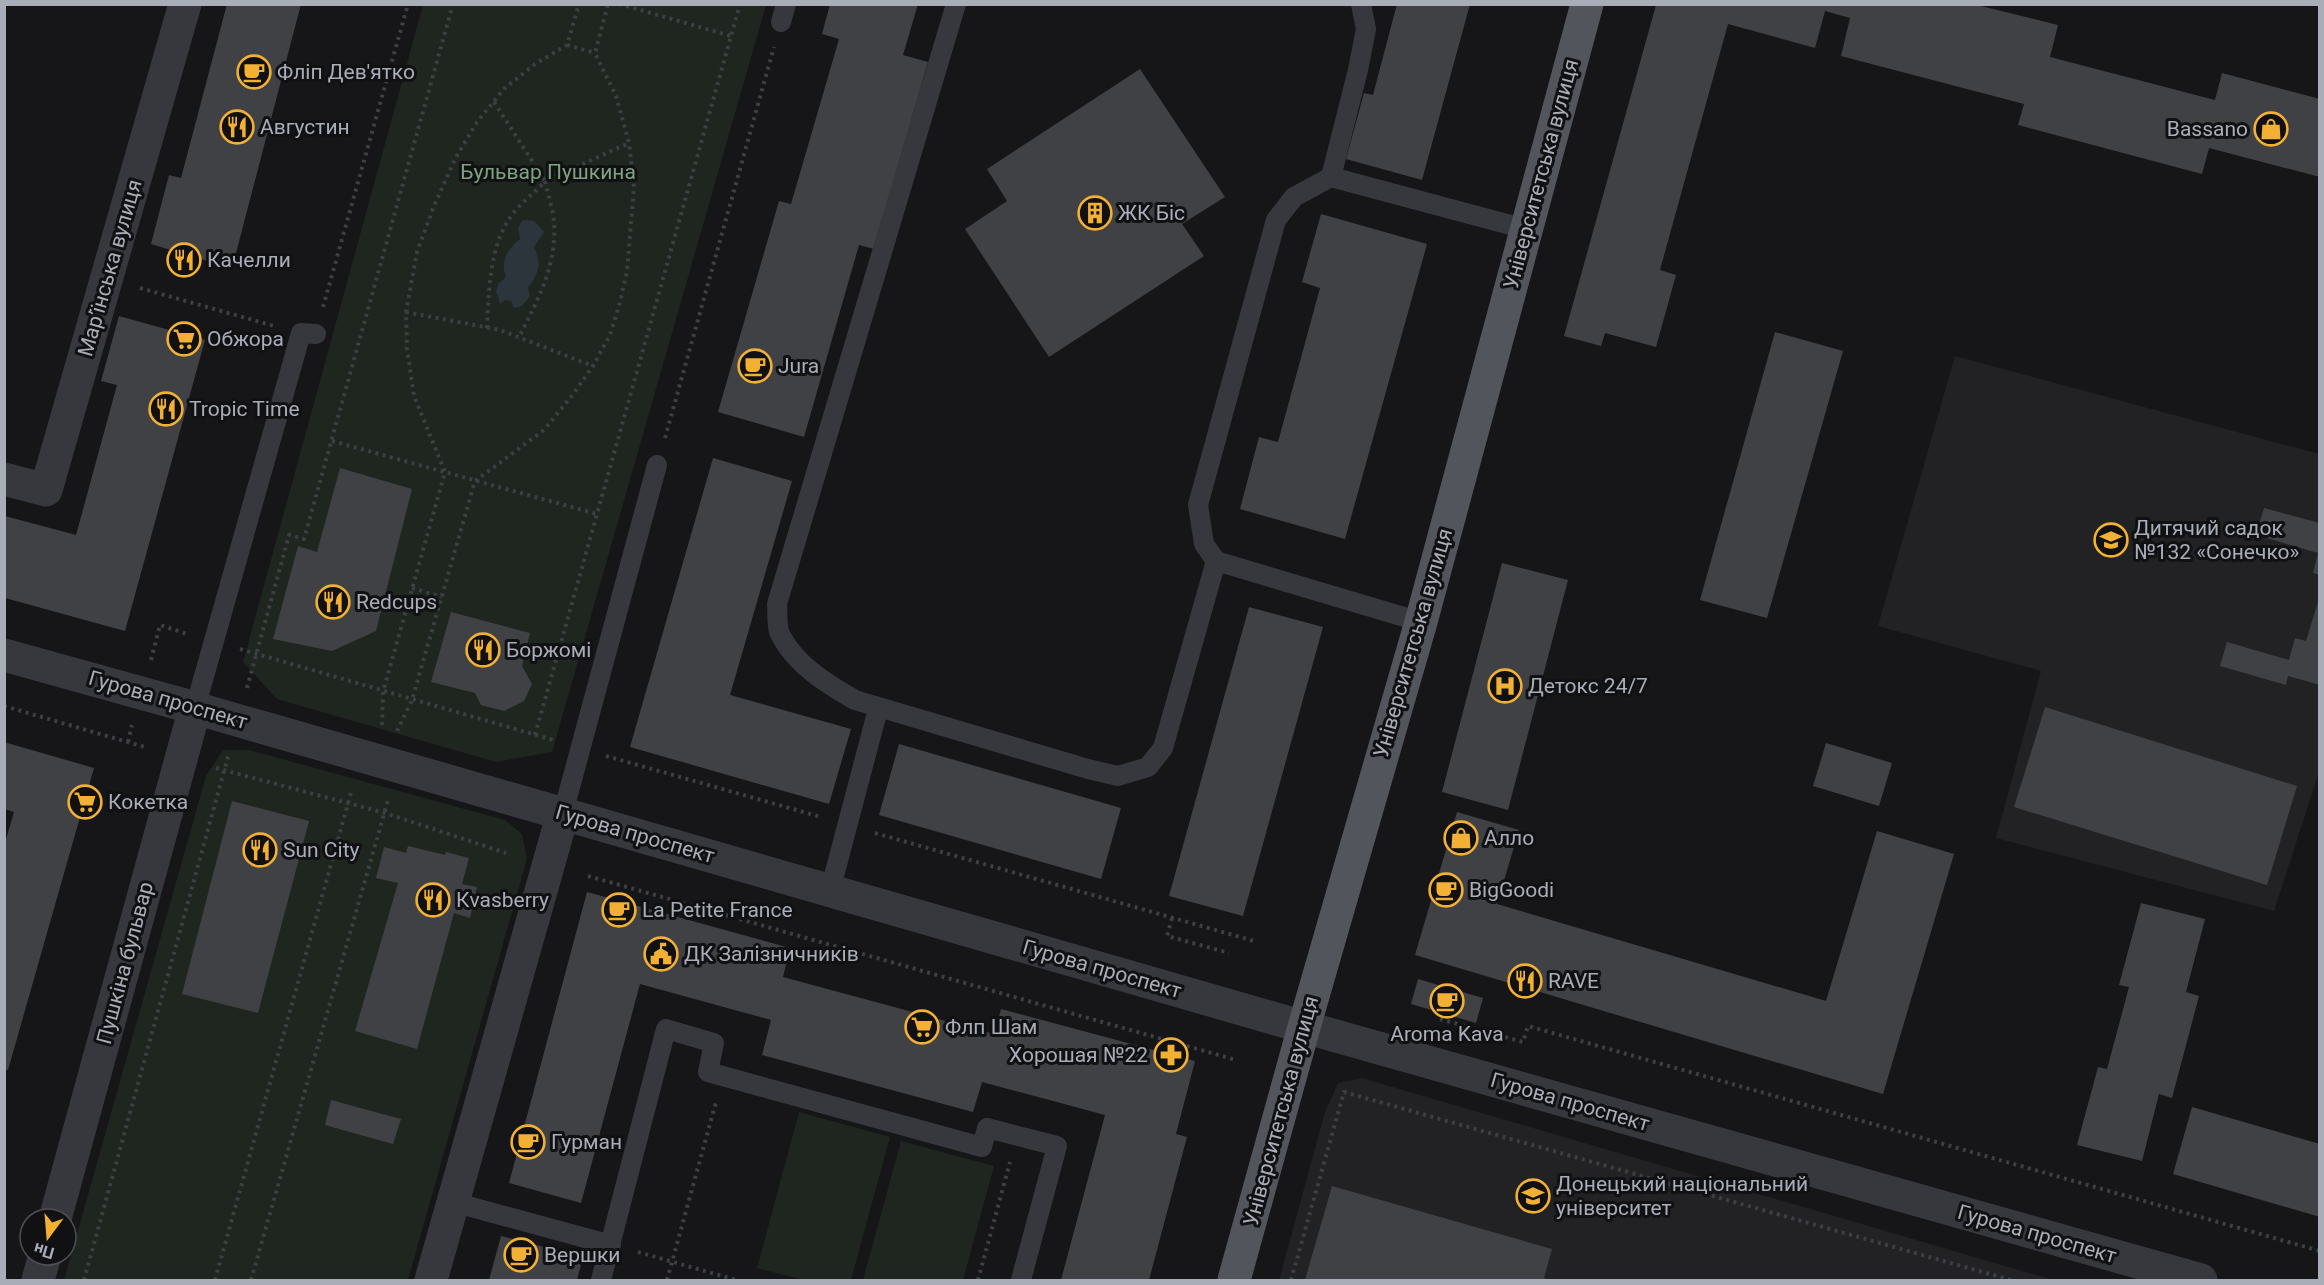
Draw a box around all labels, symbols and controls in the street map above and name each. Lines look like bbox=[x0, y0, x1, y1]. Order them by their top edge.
cafe icon: Фліп Дев'ятко bbox=[236, 54, 272, 90]
street label: Університетська вулиця bbox=[1499, 56, 1583, 292]
place label: Фліп Дев'ятко bbox=[277, 60, 415, 84]
restaurant icon: Августин bbox=[219, 109, 255, 145]
shop icon: Bassano bbox=[2253, 111, 2289, 147]
place label: Августин bbox=[260, 115, 350, 139]
place label: Bassano bbox=[2167, 117, 2248, 141]
park label: Бульвар Пушкина bbox=[460, 160, 636, 184]
street label: Мар’їнська вулиця bbox=[73, 177, 147, 359]
building icon: ЖК Біс bbox=[1077, 195, 1113, 231]
place label: ЖК Біс bbox=[1118, 201, 1185, 225]
restaurant icon: Качелли bbox=[166, 242, 202, 278]
place label: Качелли bbox=[207, 248, 291, 272]
supermarket icon: Обжора bbox=[166, 321, 202, 357]
place label: Обжора bbox=[207, 327, 284, 351]
cafe icon: Jura bbox=[737, 348, 773, 384]
place label: Jura bbox=[778, 354, 819, 378]
restaurant icon: Tropic Time bbox=[148, 391, 184, 427]
place label: Tropic Time bbox=[189, 397, 300, 421]
place label: Дитячий садок №132 «Сонечко» bbox=[2134, 516, 2299, 564]
school or university icon: Дитячий садок №132 «Сонечко» bbox=[2093, 522, 2129, 558]
street label: Університетська вулиця bbox=[1369, 526, 1457, 760]
restaurant icon: Redcups bbox=[315, 584, 351, 620]
place label: Redcups bbox=[356, 590, 437, 614]
restaurant icon: Боржомi bbox=[465, 632, 501, 668]
place label: Боржомi bbox=[506, 638, 591, 662]
street label: Гурова проспект bbox=[86, 666, 250, 734]
hospital icon: Детокс 24/7 bbox=[1487, 668, 1523, 704]
place label: Детокс 24/7 bbox=[1528, 674, 1648, 698]
supermarket icon: Кокетка bbox=[67, 784, 103, 820]
place label: Кокетка bbox=[108, 790, 188, 814]
street label: Гурова проспект bbox=[553, 800, 717, 868]
shop icon: Алло bbox=[1443, 820, 1479, 856]
place label: Алло bbox=[1484, 826, 1534, 850]
restaurant icon: Sun City bbox=[242, 832, 278, 868]
place label: Sun City bbox=[283, 838, 359, 862]
cafe icon: BigGoodi bbox=[1428, 872, 1464, 908]
place label: BigGoodi bbox=[1469, 878, 1554, 902]
street label: Пушкіна бульвар bbox=[92, 879, 158, 1047]
restaurant icon: Кvasberry bbox=[415, 882, 451, 918]
place label: Кvasberry bbox=[456, 888, 549, 912]
cafe icon: La Petite France bbox=[601, 892, 637, 928]
place label: La Petite France bbox=[642, 898, 793, 922]
street label: Гурова проспект bbox=[1020, 935, 1184, 1003]
public building icon: ДК Залізничників bbox=[643, 936, 679, 972]
place label: ДК Залізничників bbox=[684, 942, 859, 966]
restaurant icon: RAVE bbox=[1507, 963, 1543, 999]
place label: RAVE bbox=[1548, 969, 1599, 993]
cafe icon: Aroma Kava bbox=[1429, 983, 1465, 1019]
street label: Університетська вулиця bbox=[1239, 993, 1323, 1229]
supermarket icon: Флп Шам bbox=[904, 1009, 940, 1045]
place label: Флп Шам bbox=[945, 1015, 1037, 1039]
place label: Aroma Kava bbox=[1390, 1022, 1504, 1046]
pharmacy icon: Хорошая №22 bbox=[1153, 1037, 1189, 1073]
place label: Хорошая №22 bbox=[1009, 1043, 1148, 1067]
street label: Гурова проспект bbox=[1488, 1068, 1652, 1136]
cafe icon: Гурман bbox=[510, 1124, 546, 1160]
place label: Гурман bbox=[551, 1130, 622, 1154]
place label: Донецький національний університет bbox=[1556, 1172, 1808, 1220]
school or university icon: Донецький національний університет bbox=[1515, 1178, 1551, 1214]
street label: Гурова проспект bbox=[1955, 1200, 2119, 1268]
north arrow bbox=[18, 1207, 78, 1267]
cafe icon: Вершки bbox=[503, 1237, 539, 1273]
text: Пн bbox=[32, 1239, 56, 1263]
place label: Вершки bbox=[544, 1243, 620, 1267]

